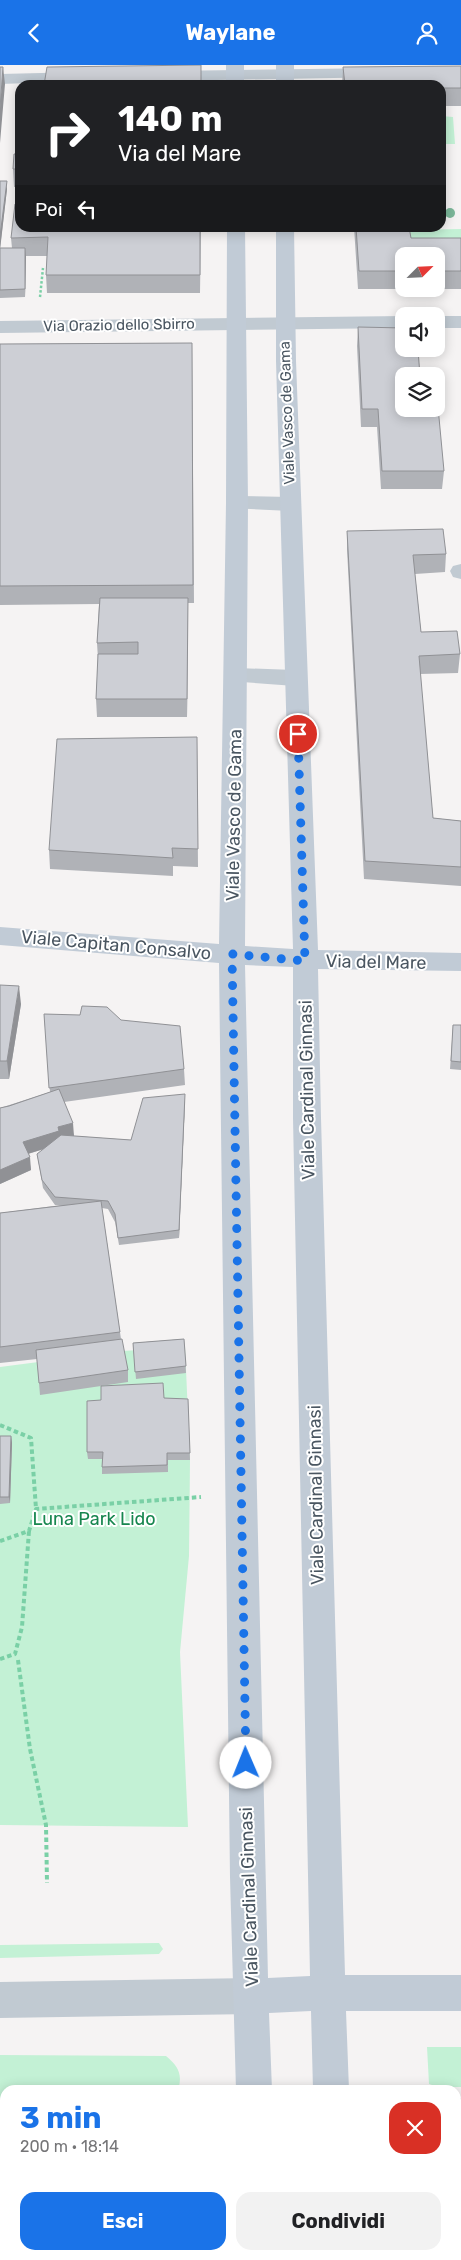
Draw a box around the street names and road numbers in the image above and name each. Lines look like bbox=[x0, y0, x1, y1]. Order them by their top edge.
street label: Via Orazio dello Sbirro bbox=[43, 315, 195, 335]
street label: Viale Vasco de Gama bbox=[275, 341, 299, 485]
street label: Viale Vasco de Gama bbox=[221, 729, 247, 901]
street label: Viale Capitan Consalvo bbox=[20, 926, 212, 964]
street label: Via del Mare bbox=[325, 950, 427, 974]
street label: Viale Cardinal Ginnasi bbox=[294, 1000, 320, 1180]
street label: Viale Cardinal Ginnasi bbox=[303, 1405, 329, 1585]
street label: Viale Cardinal Ginnasi bbox=[235, 1807, 263, 1987]

